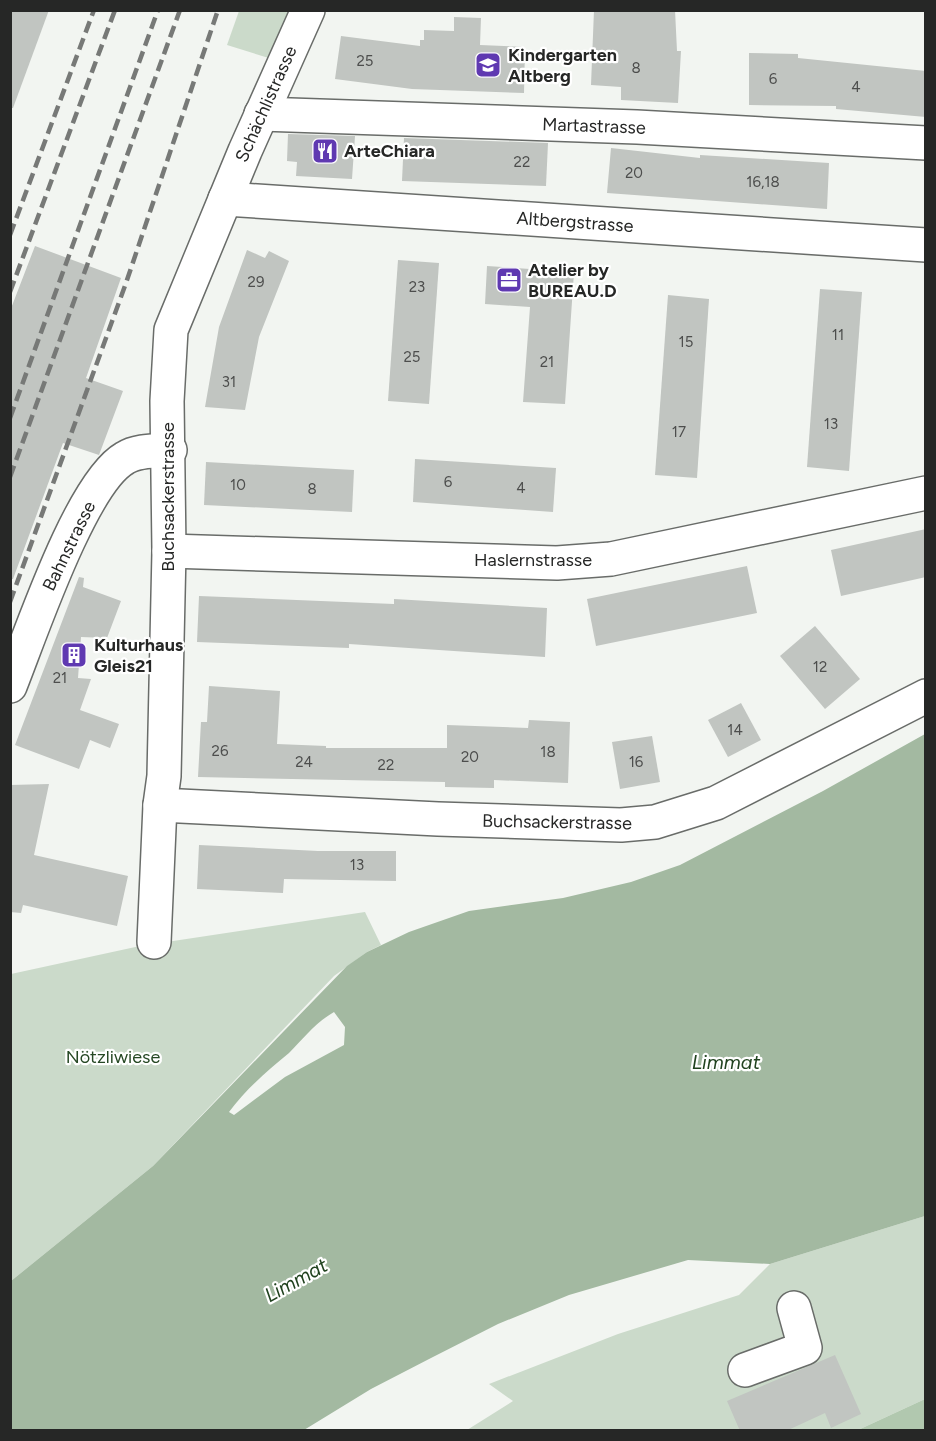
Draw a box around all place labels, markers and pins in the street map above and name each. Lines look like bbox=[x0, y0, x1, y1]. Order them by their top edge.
place label: Kindergarten Altberg bbox=[508, 44, 617, 87]
school or university icon: Kindergarten Altberg bbox=[473, 50, 503, 80]
restaurant icon: ArteChiara bbox=[310, 136, 340, 166]
place label: ArteChiara bbox=[344, 140, 435, 162]
place label: Atelier by BUREAU.D bbox=[528, 259, 617, 302]
office icon: Atelier by BUREAU.D bbox=[494, 265, 524, 295]
place label: Kulturhaus Gleis21 bbox=[94, 634, 184, 677]
building icon: Kulturhaus Gleis21 bbox=[59, 640, 89, 670]

